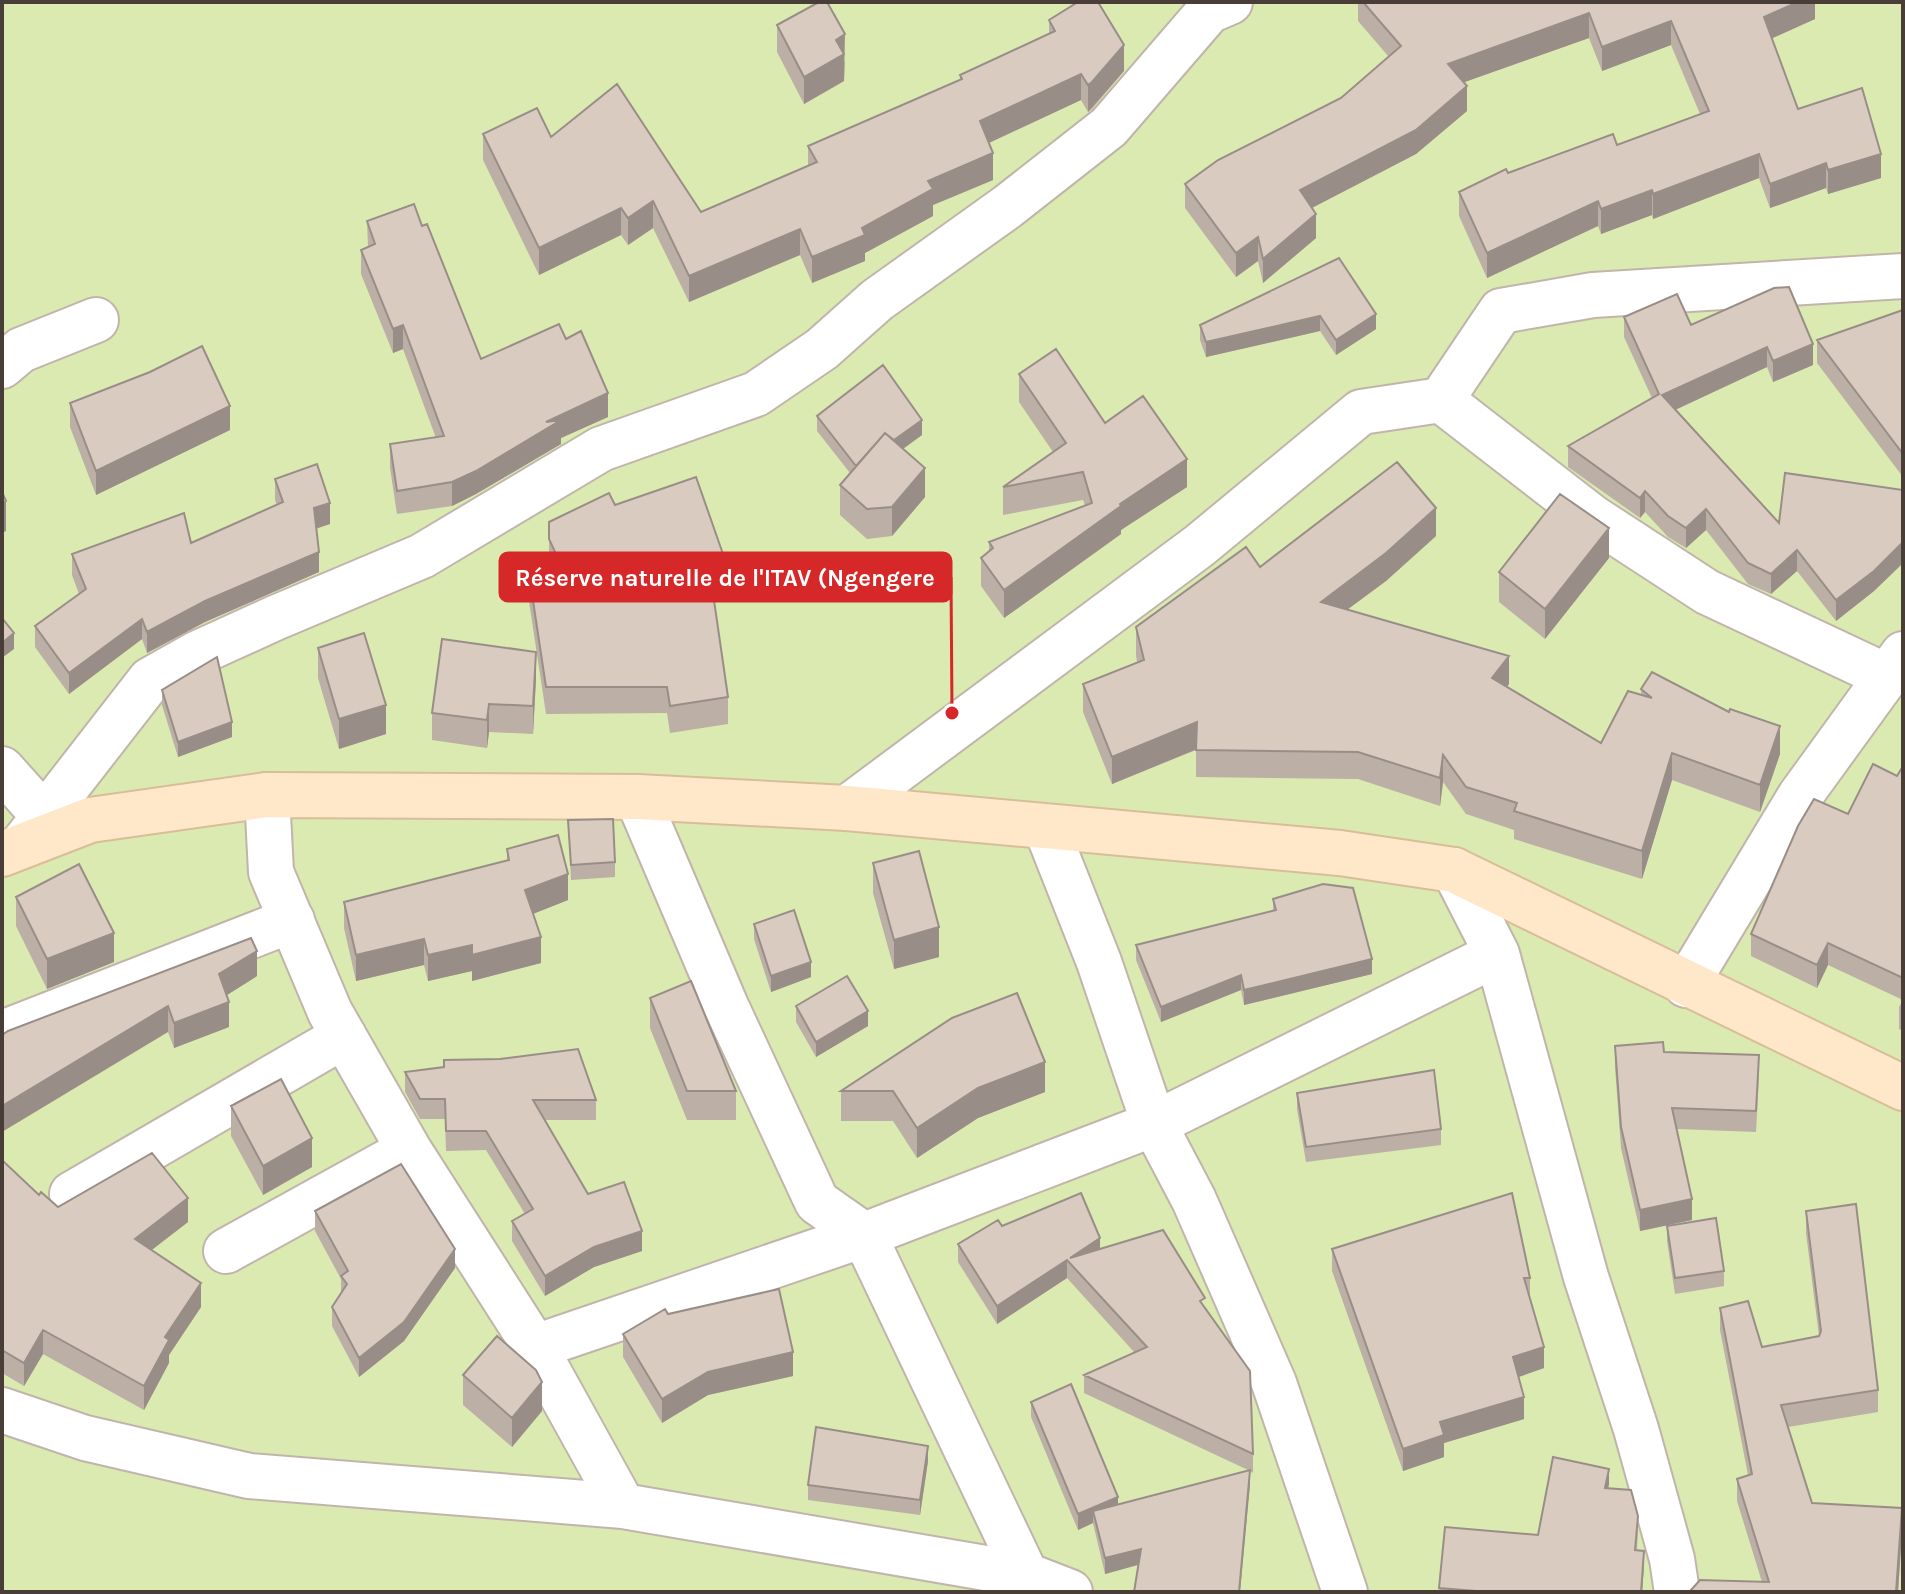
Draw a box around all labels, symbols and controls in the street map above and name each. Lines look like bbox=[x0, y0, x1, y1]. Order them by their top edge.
callout: Réserve naturelle de l'ITAV (Ngengere bbox=[500, 553, 951, 601]
text: Réserve naturelle de l'ITAV (Ngengere bbox=[515, 564, 935, 592]

